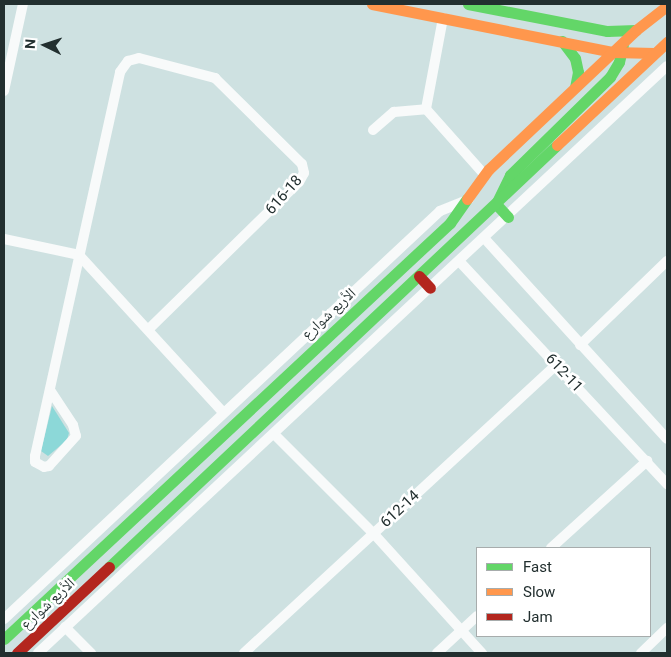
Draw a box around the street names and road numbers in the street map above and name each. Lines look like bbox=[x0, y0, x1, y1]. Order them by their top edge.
street label: 616-18 bbox=[262, 172, 306, 218]
street label: الأربع شوارع bbox=[298, 284, 360, 344]
street label: 612-11 bbox=[542, 350, 586, 396]
street label: 612-14 bbox=[377, 487, 423, 531]
street label: الأربع شوارع bbox=[17, 574, 79, 634]

